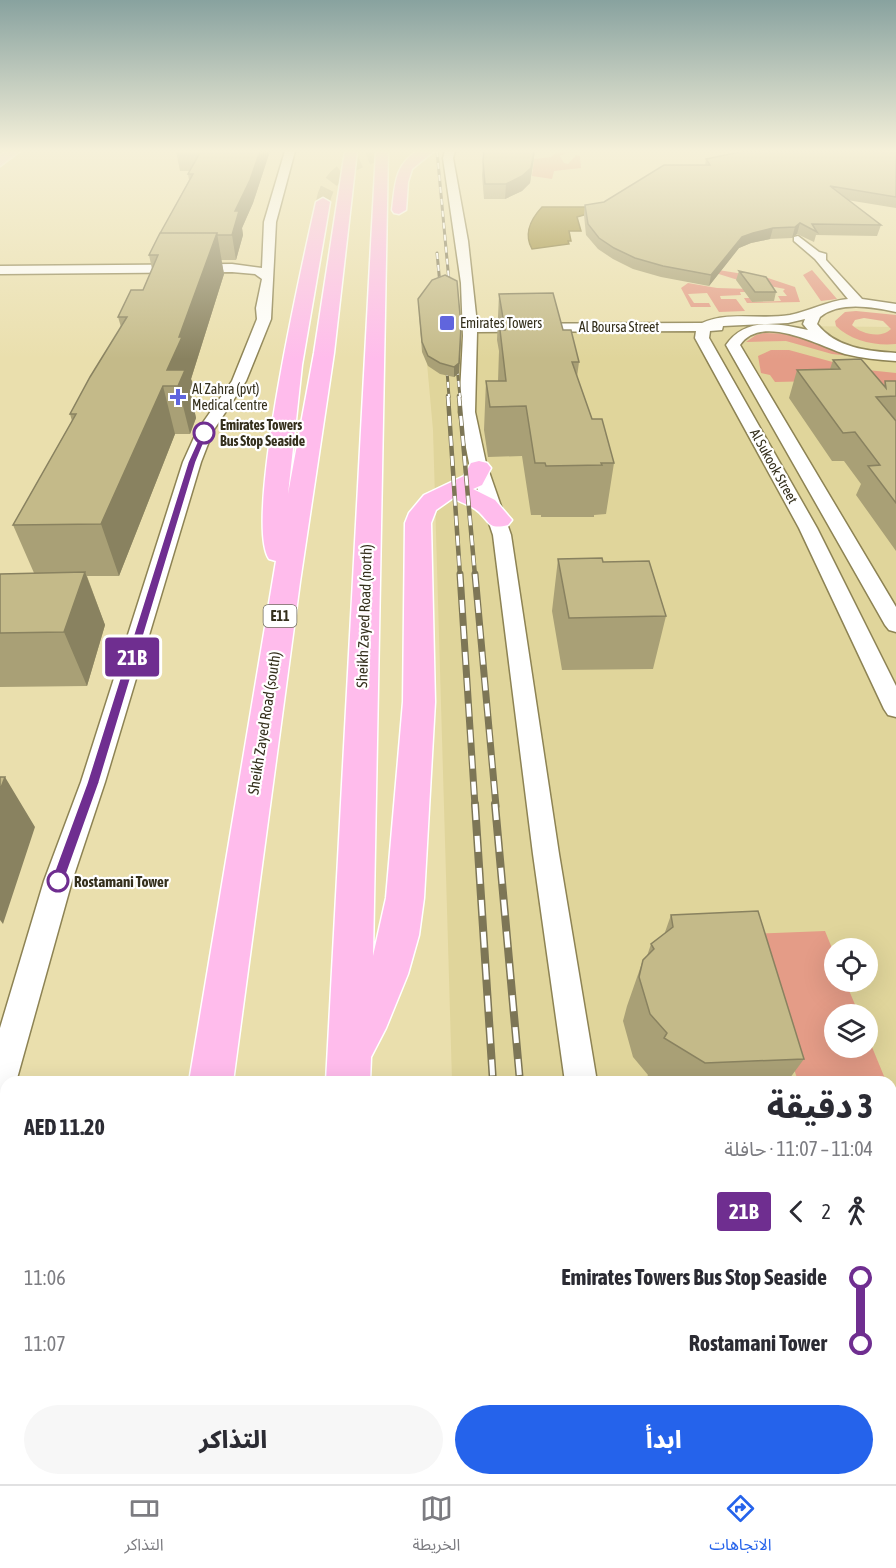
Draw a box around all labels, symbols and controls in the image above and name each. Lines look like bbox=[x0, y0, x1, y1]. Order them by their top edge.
marker: Emirates Towers bbox=[438, 314, 456, 332]
place label: Emirates Towers bbox=[460, 315, 542, 331]
street label: Al Boursa Street bbox=[579, 319, 659, 335]
place label: Al Zahra (pvt) Medical centre bbox=[192, 381, 268, 413]
marker: Al Zahra (pvt) Medical centre bbox=[169, 388, 187, 406]
place label: Emirates Towers Bus Stop Seaside bbox=[220, 417, 305, 449]
marker: Emirates Towers Bus Stop Seaside bbox=[193, 422, 215, 444]
street label: Al Sukook Street bbox=[747, 426, 801, 506]
street label: Sheikh Zayed Road (north) bbox=[353, 544, 375, 688]
road number: E11 bbox=[264, 605, 296, 627]
line badge: 21B bbox=[98, 638, 166, 676]
text: 21B bbox=[117, 645, 147, 669]
street label: Sheikh Zayed Road (south) bbox=[244, 650, 284, 796]
marker: Rostamani Tower bbox=[47, 870, 69, 892]
place label: Rostamani Tower bbox=[74, 873, 169, 890]
map controls bbox=[824, 938, 878, 1058]
button: locate bbox=[824, 938, 878, 992]
button: layers bbox=[824, 1004, 878, 1058]
text: 3 دقيقة bbox=[767, 1087, 873, 1125]
text: AED 11.20 bbox=[24, 1114, 105, 1140]
text: 11:04 – 11:07 · حافلة bbox=[724, 1137, 873, 1160]
icon: back bbox=[780, 1195, 813, 1228]
icon: walk bbox=[840, 1195, 873, 1228]
text: 21B bbox=[729, 1199, 759, 1223]
text: 2 bbox=[822, 1200, 831, 1223]
text: Emirates Towers Bus Stop Seaside bbox=[561, 1264, 827, 1290]
text: 11:06 bbox=[24, 1266, 66, 1289]
text: Rostamani Tower bbox=[689, 1330, 827, 1356]
text: 11:07 bbox=[24, 1332, 66, 1355]
button: التذاكر bbox=[24, 1405, 443, 1474]
button: ابدأ bbox=[455, 1405, 873, 1474]
tab: التذاكر bbox=[124, 1492, 164, 1562]
tab: الخريطة bbox=[412, 1492, 460, 1562]
tab: الاتجاهات bbox=[709, 1492, 772, 1562]

